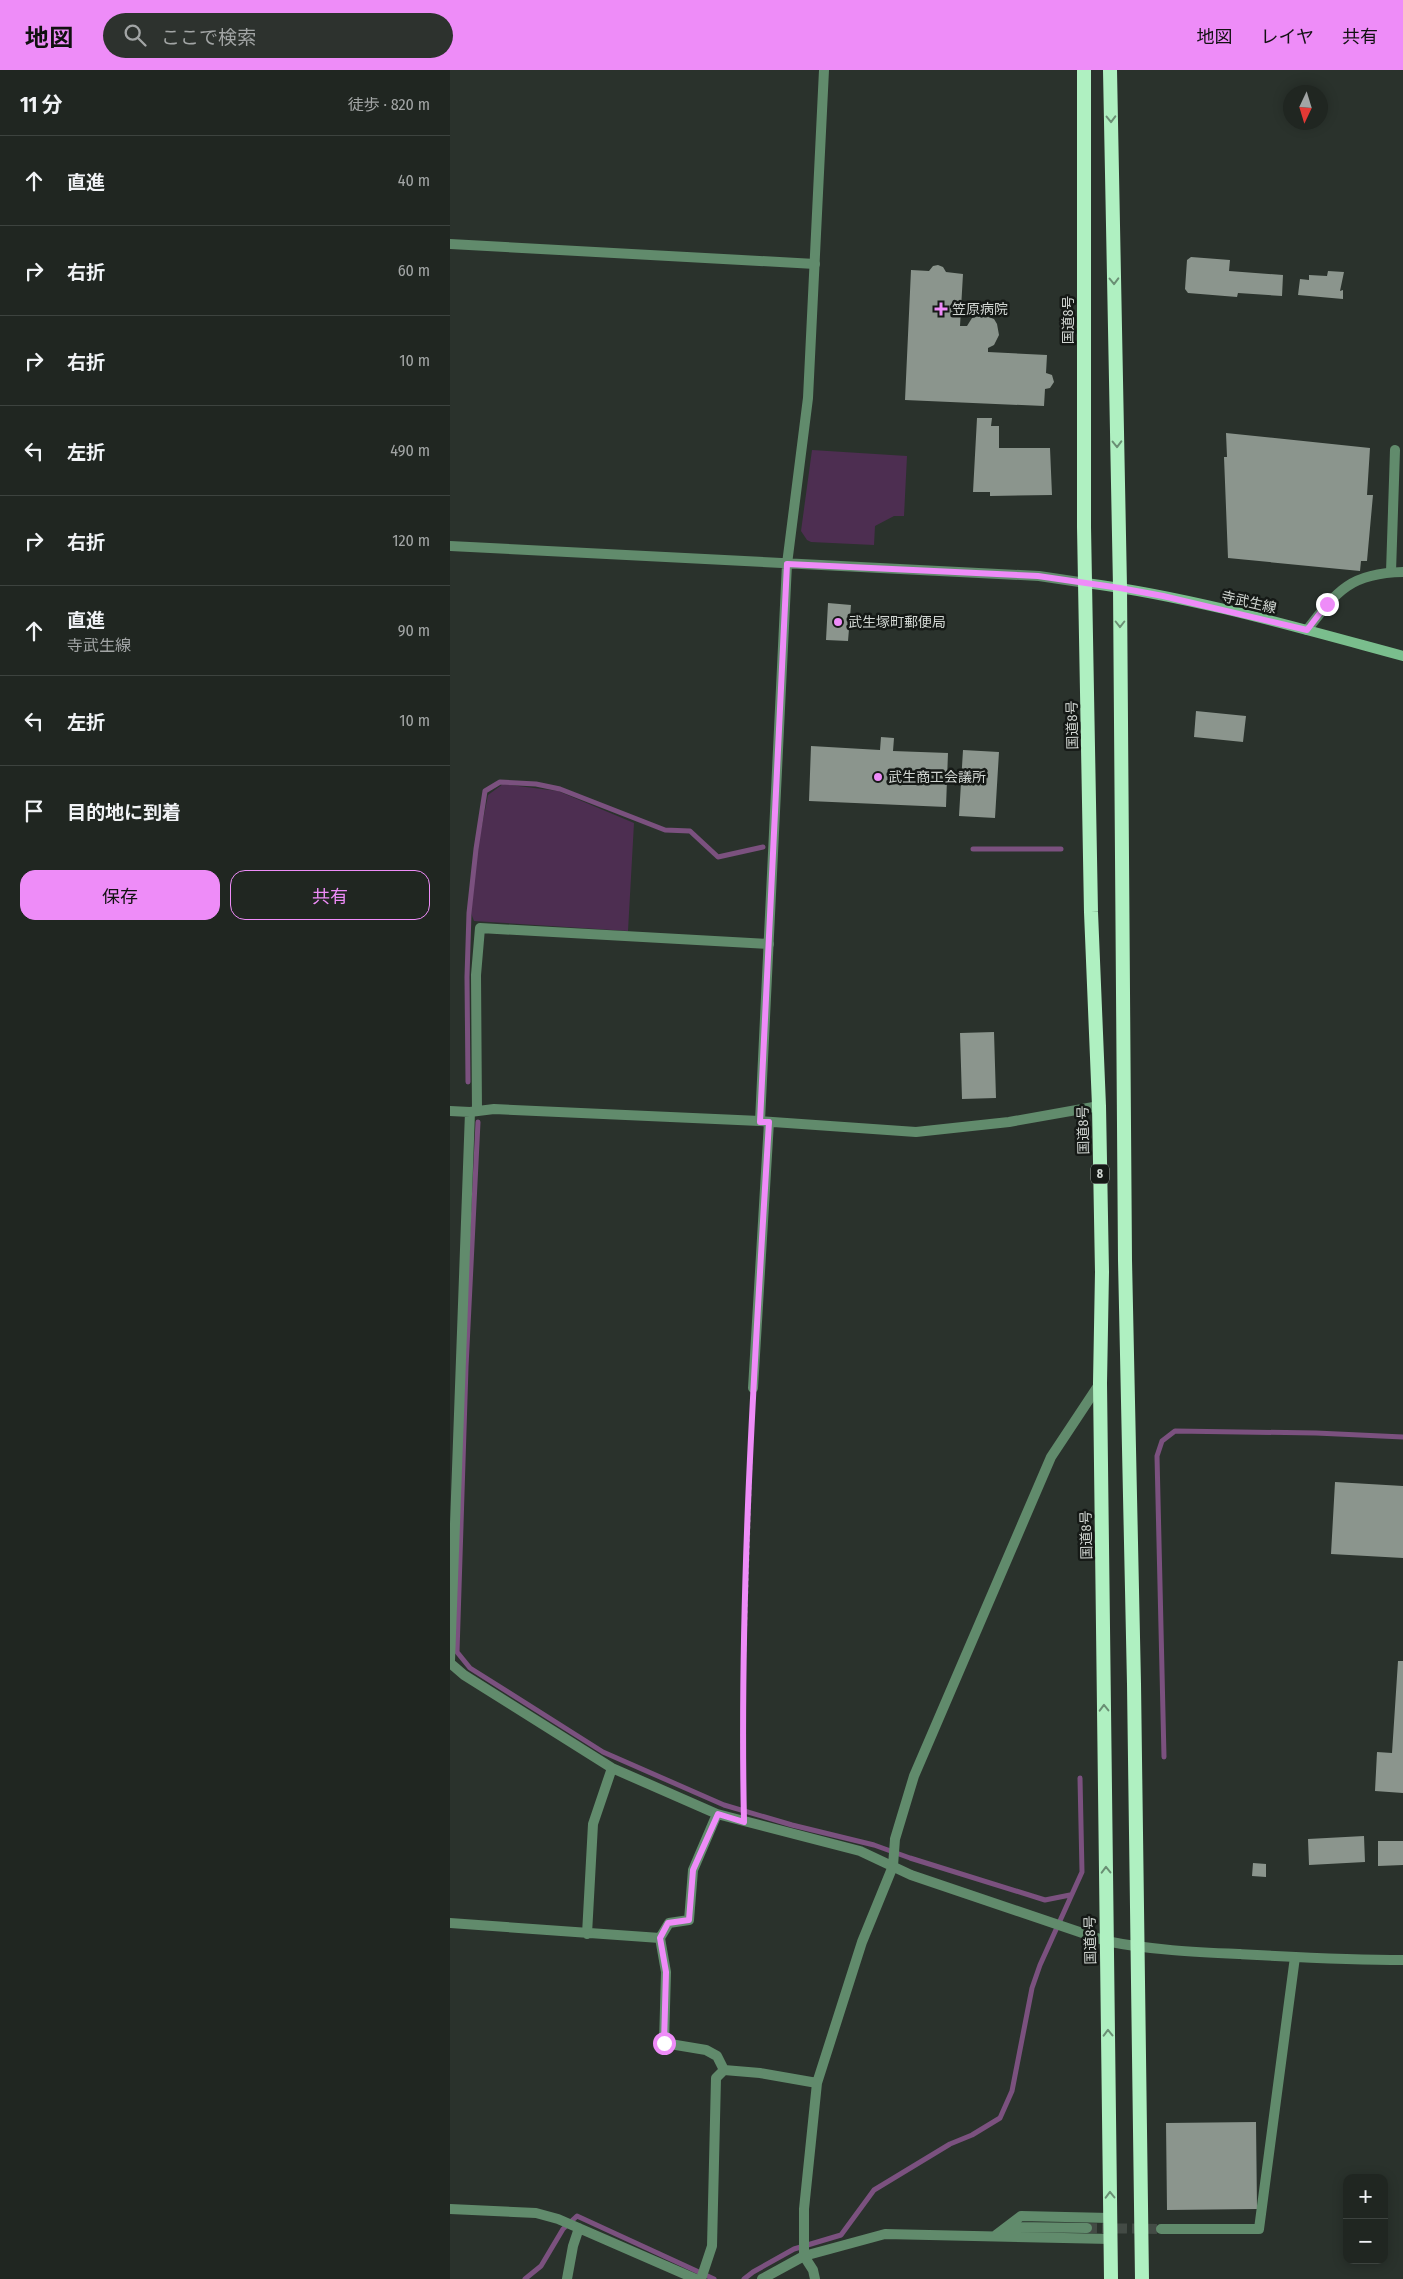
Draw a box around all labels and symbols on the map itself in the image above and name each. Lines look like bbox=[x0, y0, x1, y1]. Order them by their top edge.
north arrow bbox=[1283, 85, 1328, 130]
one-way arrow bbox=[1106, 115, 1116, 123]
one-way arrow bbox=[1109, 278, 1119, 285]
street label: 国道8号 bbox=[1060, 296, 1077, 345]
place label: 笠原病院 bbox=[952, 301, 1008, 318]
marker: 笠原病院 bbox=[934, 302, 948, 316]
one-way arrow bbox=[1112, 440, 1122, 448]
street label: 寺武生線 bbox=[1220, 588, 1278, 617]
route end bbox=[1316, 593, 1339, 616]
place label: 武生塚町郵便局 bbox=[848, 614, 946, 631]
marker: 武生塚町郵便局 bbox=[832, 616, 844, 628]
one-way arrow bbox=[1115, 620, 1125, 628]
street label: 国道8号 bbox=[1064, 700, 1081, 750]
place label: 武生商工会議所 bbox=[888, 769, 986, 786]
marker: 武生商工会議所 bbox=[872, 771, 884, 783]
street label: 国道8号 bbox=[1075, 1105, 1092, 1155]
road number: 8 bbox=[1091, 1164, 1109, 1184]
street label: 国道8号 bbox=[1078, 1510, 1095, 1560]
one-way arrow bbox=[1099, 1704, 1109, 1712]
one-way arrow bbox=[1101, 1866, 1111, 1874]
street label: 国道8号 bbox=[1082, 1915, 1099, 1965]
one-way arrow bbox=[1103, 2029, 1113, 2036]
route start bbox=[653, 2032, 676, 2055]
one-way arrow bbox=[1105, 2191, 1115, 2199]

